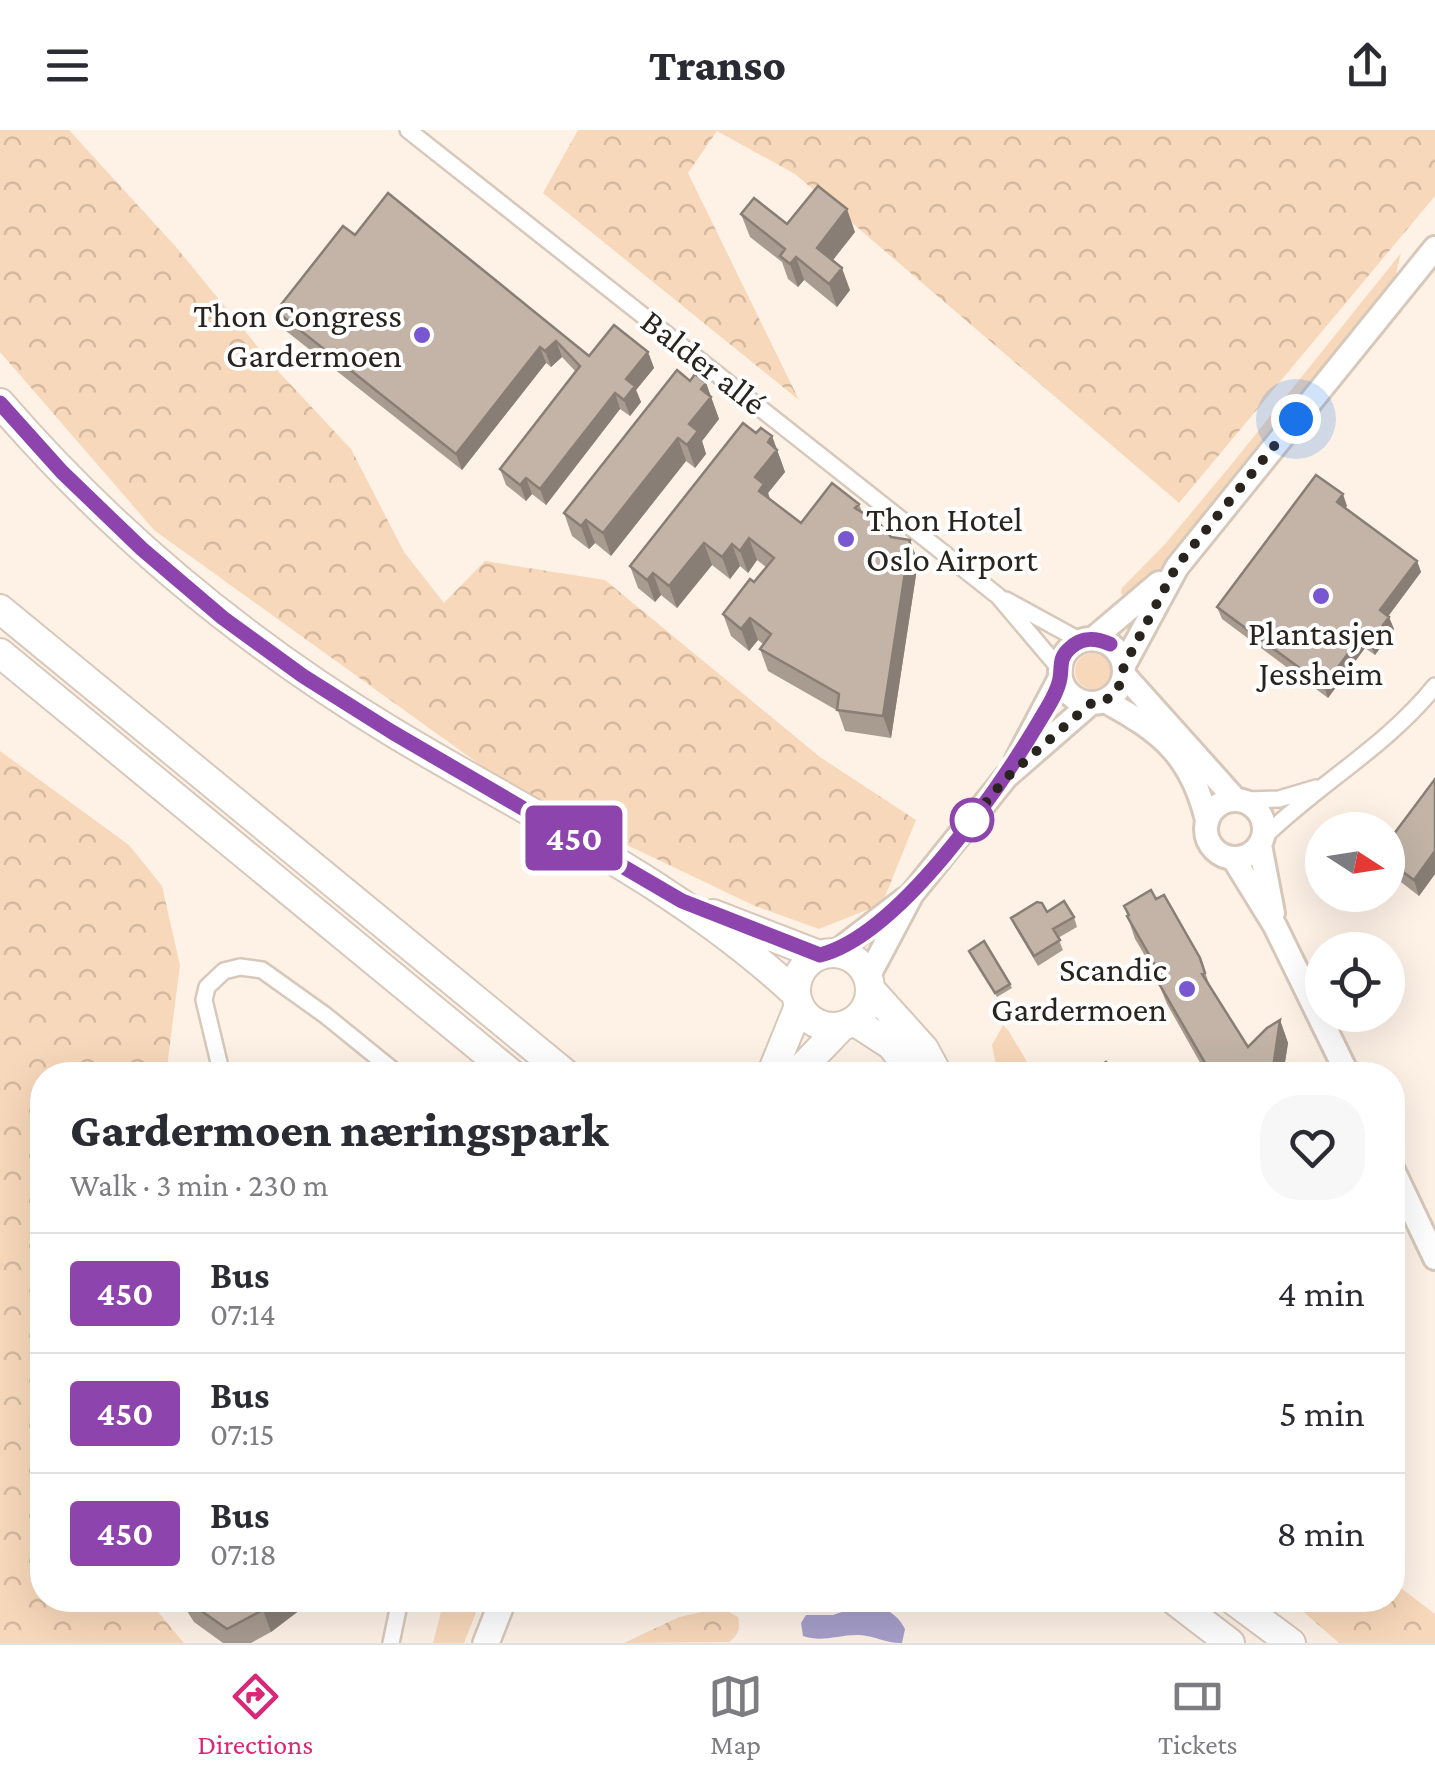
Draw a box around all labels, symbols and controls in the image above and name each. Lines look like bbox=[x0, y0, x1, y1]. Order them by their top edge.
icon: menu bbox=[40, 38, 95, 93]
icon: share bbox=[1340, 38, 1395, 93]
text: Transo bbox=[649, 40, 786, 90]
place label: Thon Congress Gardermoen bbox=[193, 296, 402, 375]
street label: Balder allé bbox=[634, 302, 774, 423]
marker: Thon Congress Gardermoen bbox=[411, 324, 433, 346]
your location bbox=[1271, 394, 1321, 444]
place label: Thon Hotel Oslo Airport bbox=[866, 500, 1038, 579]
marker: Thon Hotel Oslo Airport bbox=[835, 528, 857, 550]
marker: Plantasjen Jessheim bbox=[1310, 585, 1332, 607]
place label: Plantasjen Jessheim bbox=[1248, 614, 1394, 693]
unlabelled marker bbox=[951, 799, 993, 841]
line badge: 450 bbox=[516, 806, 632, 870]
north arrow bbox=[1305, 812, 1405, 912]
map controls bbox=[1305, 812, 1405, 1032]
text: 450 bbox=[545, 819, 603, 858]
button: locate bbox=[1305, 932, 1405, 1032]
place label: Scandic Gardermoen bbox=[991, 950, 1167, 1029]
marker: Scandic Gardermoen bbox=[1176, 978, 1198, 1000]
button: heart bbox=[1260, 1095, 1365, 1200]
text: Gardermoen næringspark bbox=[70, 1103, 608, 1156]
text: Walk · 3 min · 230 m bbox=[70, 1167, 329, 1203]
text: Bus bbox=[210, 1254, 269, 1296]
text: 4 min bbox=[1278, 1272, 1365, 1314]
text: 450 bbox=[96, 1274, 154, 1313]
text: 07:14 bbox=[210, 1296, 276, 1332]
text: Bus bbox=[210, 1374, 269, 1416]
text: 5 min bbox=[1279, 1392, 1365, 1434]
text: 450 bbox=[96, 1394, 154, 1433]
text: 07:15 bbox=[210, 1416, 275, 1452]
text: Bus bbox=[210, 1494, 269, 1536]
text: 8 min bbox=[1277, 1512, 1365, 1554]
text: 450 bbox=[96, 1514, 154, 1553]
text: 07:18 bbox=[210, 1536, 277, 1572]
tab: Directions bbox=[197, 1669, 313, 1760]
tab: Map bbox=[708, 1669, 763, 1760]
tab: Tickets bbox=[1158, 1669, 1238, 1760]

